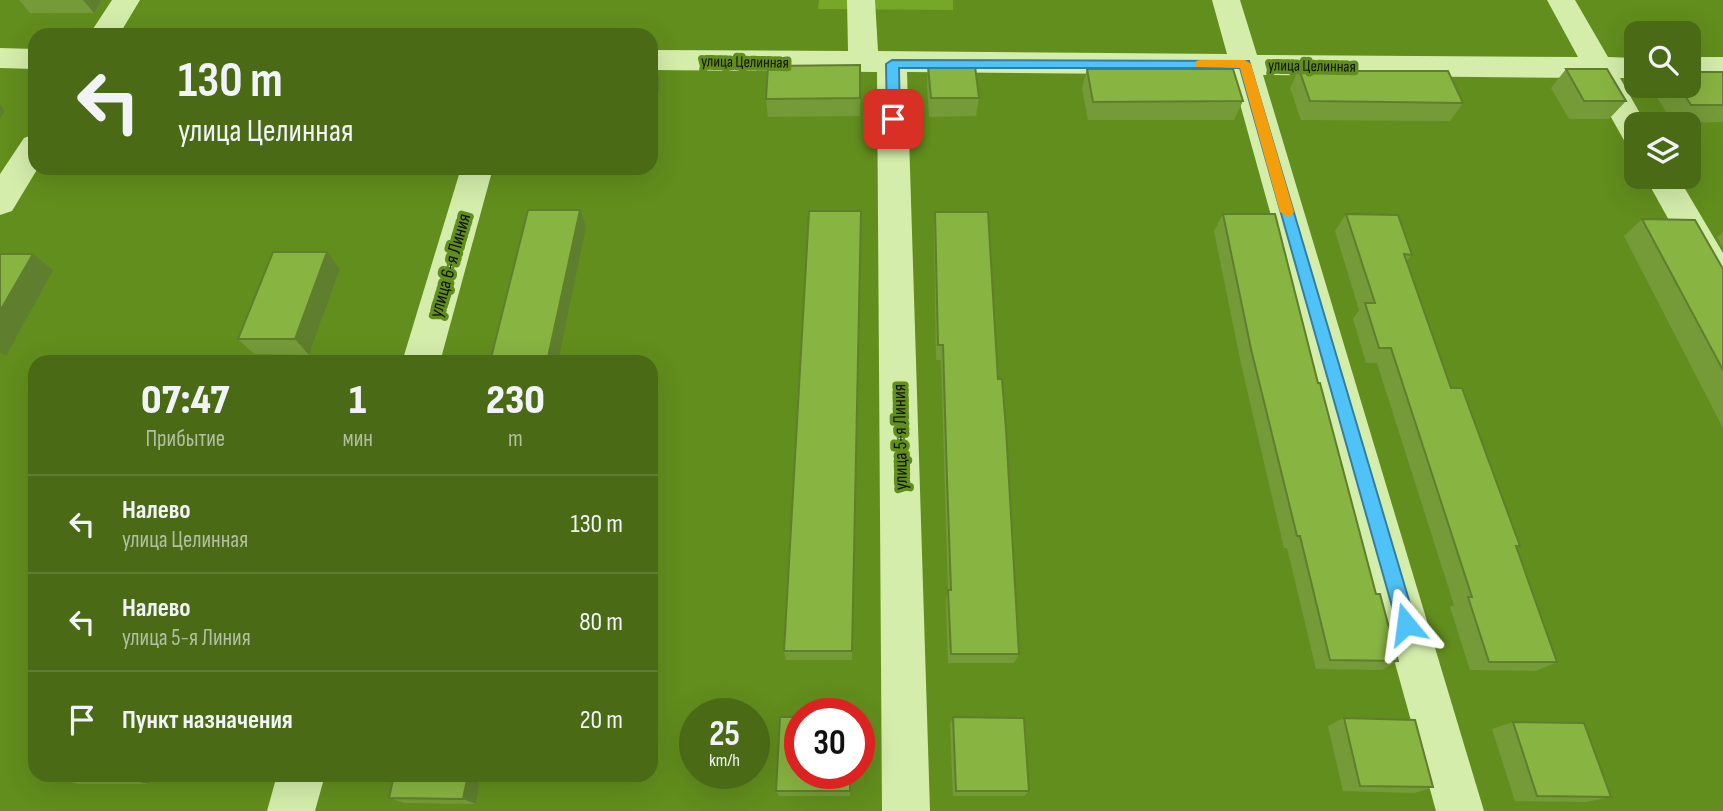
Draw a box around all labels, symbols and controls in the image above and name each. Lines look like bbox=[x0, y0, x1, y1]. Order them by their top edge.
map controls bbox=[1624, 21, 1701, 189]
button: search bbox=[1624, 21, 1701, 98]
text: 130 m bbox=[178, 52, 283, 111]
street label: улица Целинная bbox=[701, 52, 789, 73]
icon: left bbox=[63, 56, 154, 147]
street label: улица Целинная bbox=[1268, 56, 1356, 77]
pin bbox=[863, 89, 923, 149]
icon: arrive bbox=[874, 100, 912, 138]
text: улица Целинная bbox=[178, 112, 354, 151]
button: layers bbox=[1624, 112, 1701, 189]
street label: улица 6-я Линия bbox=[425, 211, 476, 320]
text: 07:47 bbox=[141, 375, 229, 426]
text: 1 bbox=[349, 375, 366, 426]
text: 230 bbox=[486, 375, 545, 426]
street label: улица 5-я Линия bbox=[888, 384, 913, 490]
text: Прибытие bbox=[145, 425, 225, 453]
text: мин bbox=[342, 425, 373, 453]
text: m bbox=[508, 425, 523, 453]
text: Налево bbox=[122, 495, 191, 526]
icon: left bbox=[63, 505, 101, 543]
text: 130 m bbox=[571, 509, 623, 540]
text: улица Целинная bbox=[122, 526, 248, 554]
position arrow bbox=[1369, 587, 1443, 661]
text: Налево bbox=[122, 593, 191, 624]
icon: left bbox=[63, 603, 101, 641]
text: 80 m bbox=[579, 607, 623, 638]
text: улица 5-я Линия bbox=[122, 624, 251, 652]
speed limit sign: 30 bbox=[784, 698, 875, 789]
icon: arrive bbox=[63, 701, 101, 739]
text: Пункт назначения bbox=[122, 705, 293, 736]
text: 20 m bbox=[580, 705, 623, 736]
text: 25 bbox=[709, 713, 740, 756]
text: km/h bbox=[709, 750, 740, 771]

